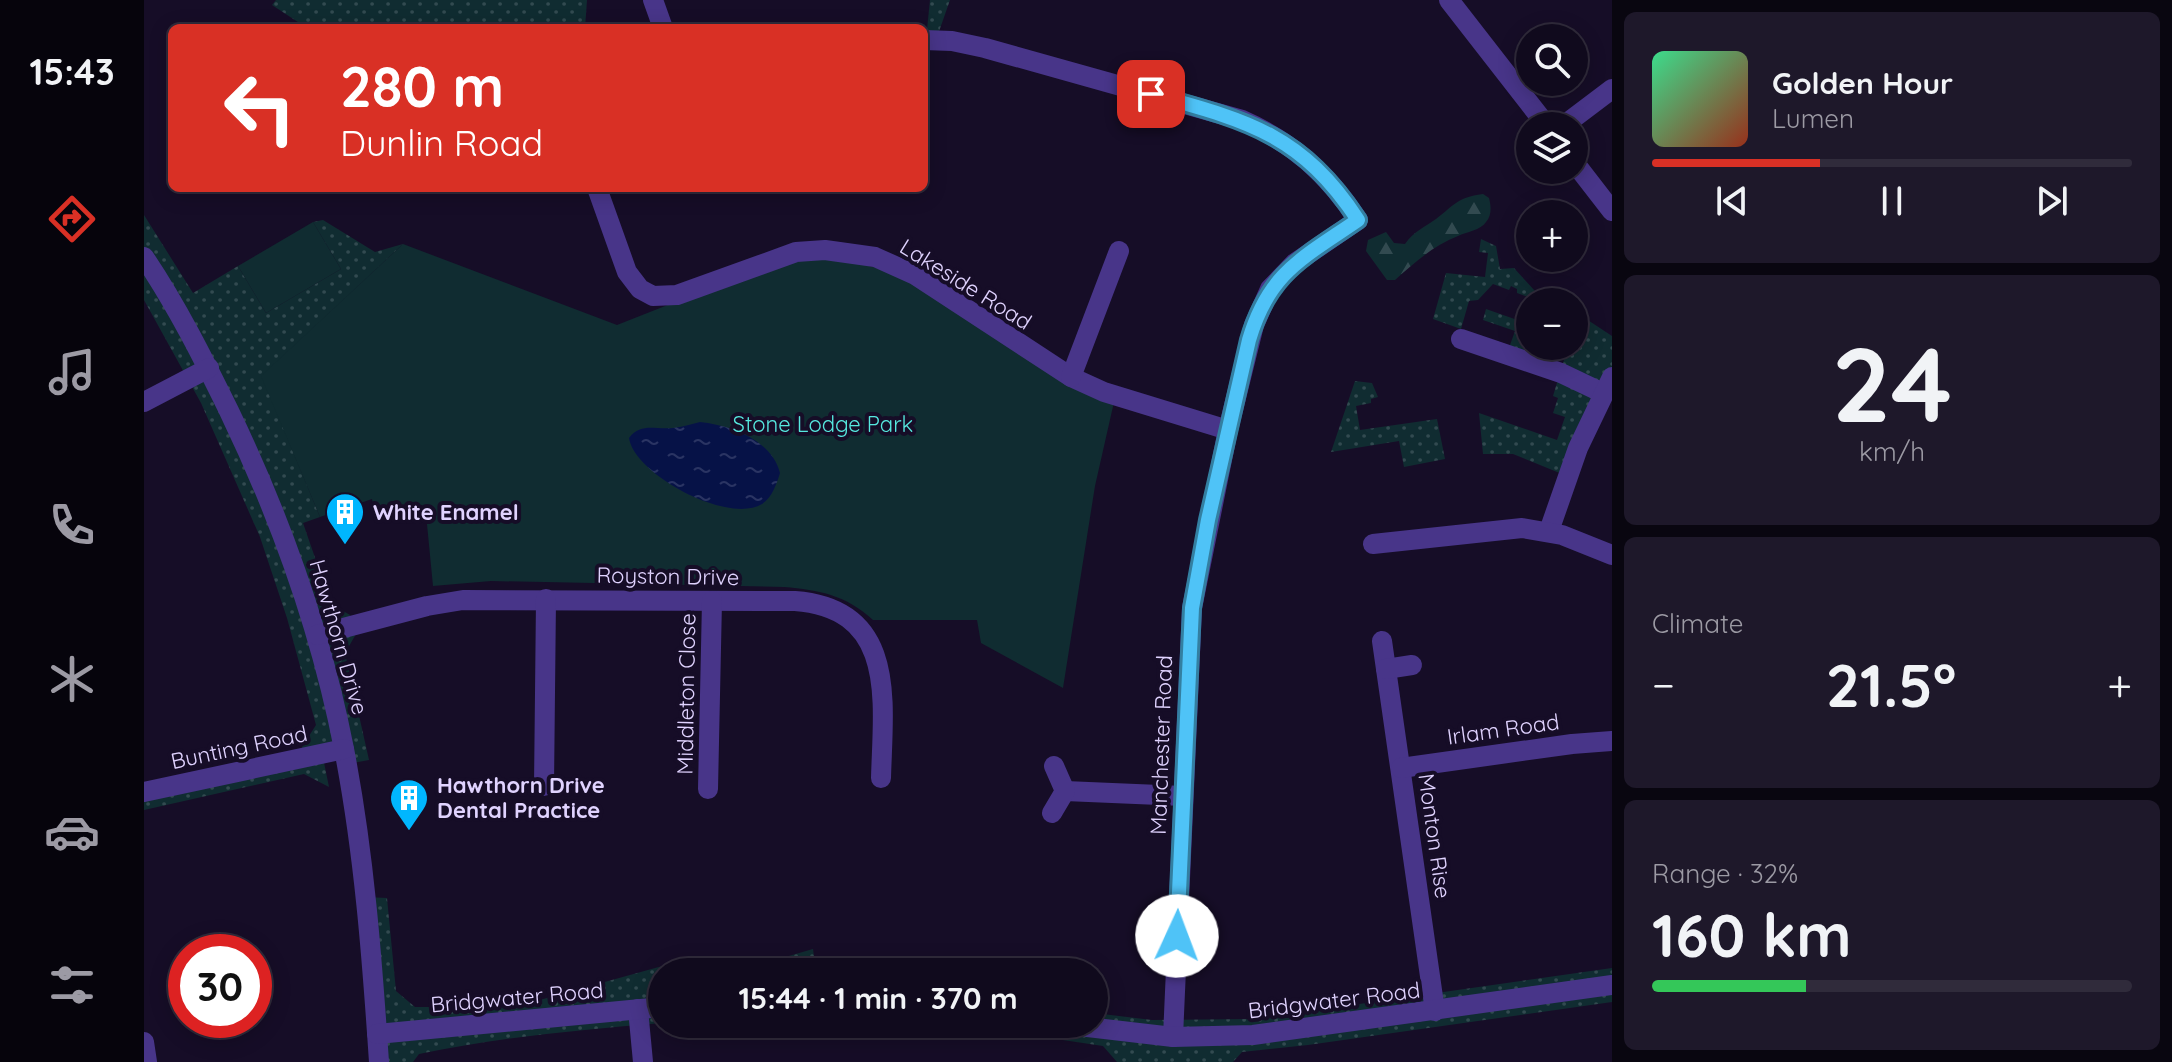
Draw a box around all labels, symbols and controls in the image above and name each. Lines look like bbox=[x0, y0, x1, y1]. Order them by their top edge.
map controls bbox=[1516, 24, 1588, 360]
button: search bbox=[1516, 24, 1588, 96]
text: 15:43 bbox=[29, 49, 115, 94]
text: 280 m bbox=[340, 51, 504, 121]
icon: left bbox=[208, 56, 312, 160]
pin bbox=[1117, 60, 1185, 128]
text: Golden Hour bbox=[1772, 64, 1953, 102]
icon: arrive bbox=[1129, 72, 1173, 116]
text: Lumen bbox=[1772, 102, 1854, 135]
button: layers bbox=[1516, 112, 1588, 184]
text: Dunlin Road bbox=[340, 120, 543, 165]
icon: previous bbox=[1710, 179, 1754, 223]
icon: pause bbox=[1870, 179, 1914, 223]
icon: next bbox=[2030, 179, 2074, 223]
icon: directions bbox=[44, 191, 100, 247]
button: + bbox=[1516, 200, 1588, 272]
street label: Lakeside Road bbox=[895, 232, 1037, 336]
button: − bbox=[1516, 288, 1588, 360]
text: 24 bbox=[1832, 318, 1952, 448]
icon: music bbox=[44, 344, 100, 400]
park label: Stone Lodge Park bbox=[733, 410, 913, 438]
text: km/h bbox=[1859, 435, 1925, 468]
building icon: White Enamel bbox=[324, 491, 366, 546]
icon: phone bbox=[44, 497, 100, 553]
place label: White Enamel bbox=[373, 498, 519, 526]
street label: Hawthorn Drive bbox=[303, 556, 375, 718]
street label: Royston Drive bbox=[596, 561, 740, 591]
text: Climate bbox=[1652, 607, 1743, 640]
street label: Middleton Close bbox=[671, 613, 701, 775]
text: 21.5° bbox=[1826, 647, 1956, 722]
icon: climate bbox=[44, 651, 100, 707]
street label: Manchester Road bbox=[1144, 655, 1178, 835]
text: − bbox=[1652, 657, 1675, 712]
text: + bbox=[2107, 657, 2132, 712]
street label: Irlam Road bbox=[1445, 707, 1561, 751]
street label: Bunting Road bbox=[168, 719, 310, 775]
place label: Hawthorn Drive Dental Practice bbox=[437, 771, 605, 824]
street label: Monton Rise bbox=[1412, 772, 1458, 900]
building icon: Hawthorn Drive Dental Practice bbox=[388, 777, 430, 832]
icon: car bbox=[44, 804, 100, 860]
text: Range · 32% bbox=[1652, 857, 1798, 890]
position arrow bbox=[1135, 894, 1219, 978]
text: 160 km bbox=[1652, 897, 1852, 972]
speed limit sign: 30 bbox=[168, 934, 272, 1038]
icon: filters bbox=[44, 957, 100, 1013]
street label: Bridgwater Road bbox=[429, 975, 605, 1019]
street label: Bridgwater Road bbox=[1246, 976, 1422, 1024]
text: 15:44 · 1 min · 370 m bbox=[738, 979, 1018, 1017]

